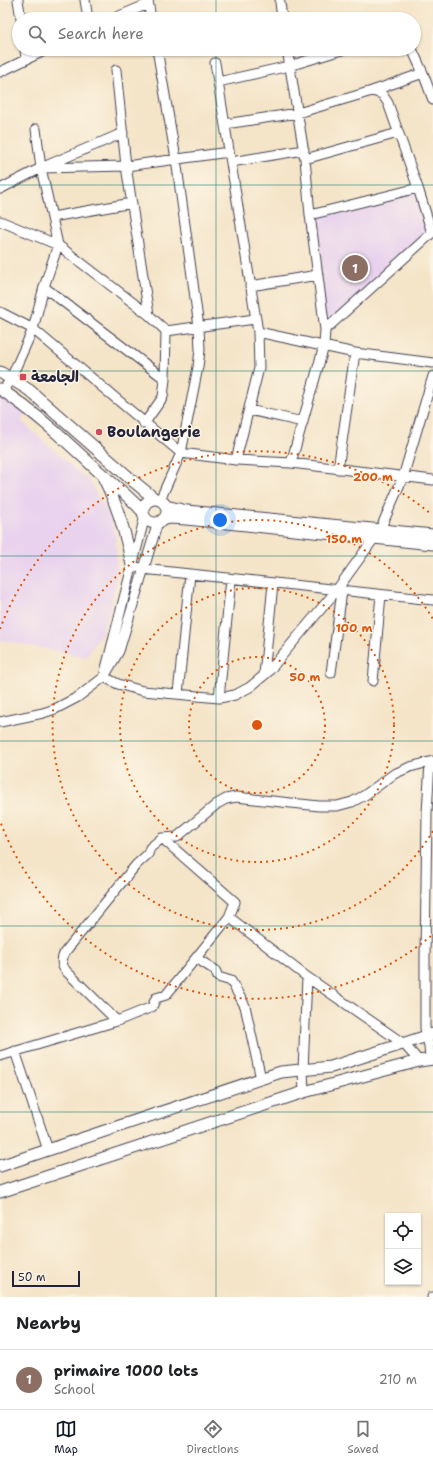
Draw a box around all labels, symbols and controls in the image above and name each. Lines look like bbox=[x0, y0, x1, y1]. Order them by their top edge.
search box bbox=[12, 12, 421, 56]
icon: search bbox=[26, 23, 48, 45]
text: Search here bbox=[58, 24, 144, 44]
pin: 1 bbox=[342, 253, 368, 283]
place label: الجامعة bbox=[31, 367, 79, 387]
marker: الجامعة bbox=[18, 372, 28, 382]
place label: Boulangerie bbox=[107, 422, 201, 442]
marker: Boulangerie bbox=[94, 427, 104, 437]
text: 200 m bbox=[353, 469, 393, 485]
your location bbox=[210, 510, 230, 530]
text: 150 m bbox=[326, 531, 362, 547]
text: 100 m bbox=[336, 620, 373, 636]
text: 50 m bbox=[290, 669, 321, 685]
centre of rings bbox=[250, 718, 264, 732]
map controls bbox=[385, 1213, 421, 1285]
button: locate bbox=[385, 1213, 421, 1249]
button: layers bbox=[385, 1249, 421, 1285]
scale bar bbox=[12, 1269, 80, 1288]
text: 50 m bbox=[18, 1270, 46, 1285]
text: Nearby bbox=[16, 1312, 81, 1334]
text: primaire 1000 lots bbox=[54, 1361, 198, 1381]
text: 1 bbox=[26, 1371, 32, 1388]
text: 210 m bbox=[379, 1371, 417, 1388]
text: School bbox=[54, 1381, 95, 1398]
tab: Map bbox=[54, 1418, 78, 1457]
tab: Directions bbox=[186, 1418, 239, 1457]
tab: Saved bbox=[347, 1418, 379, 1457]

